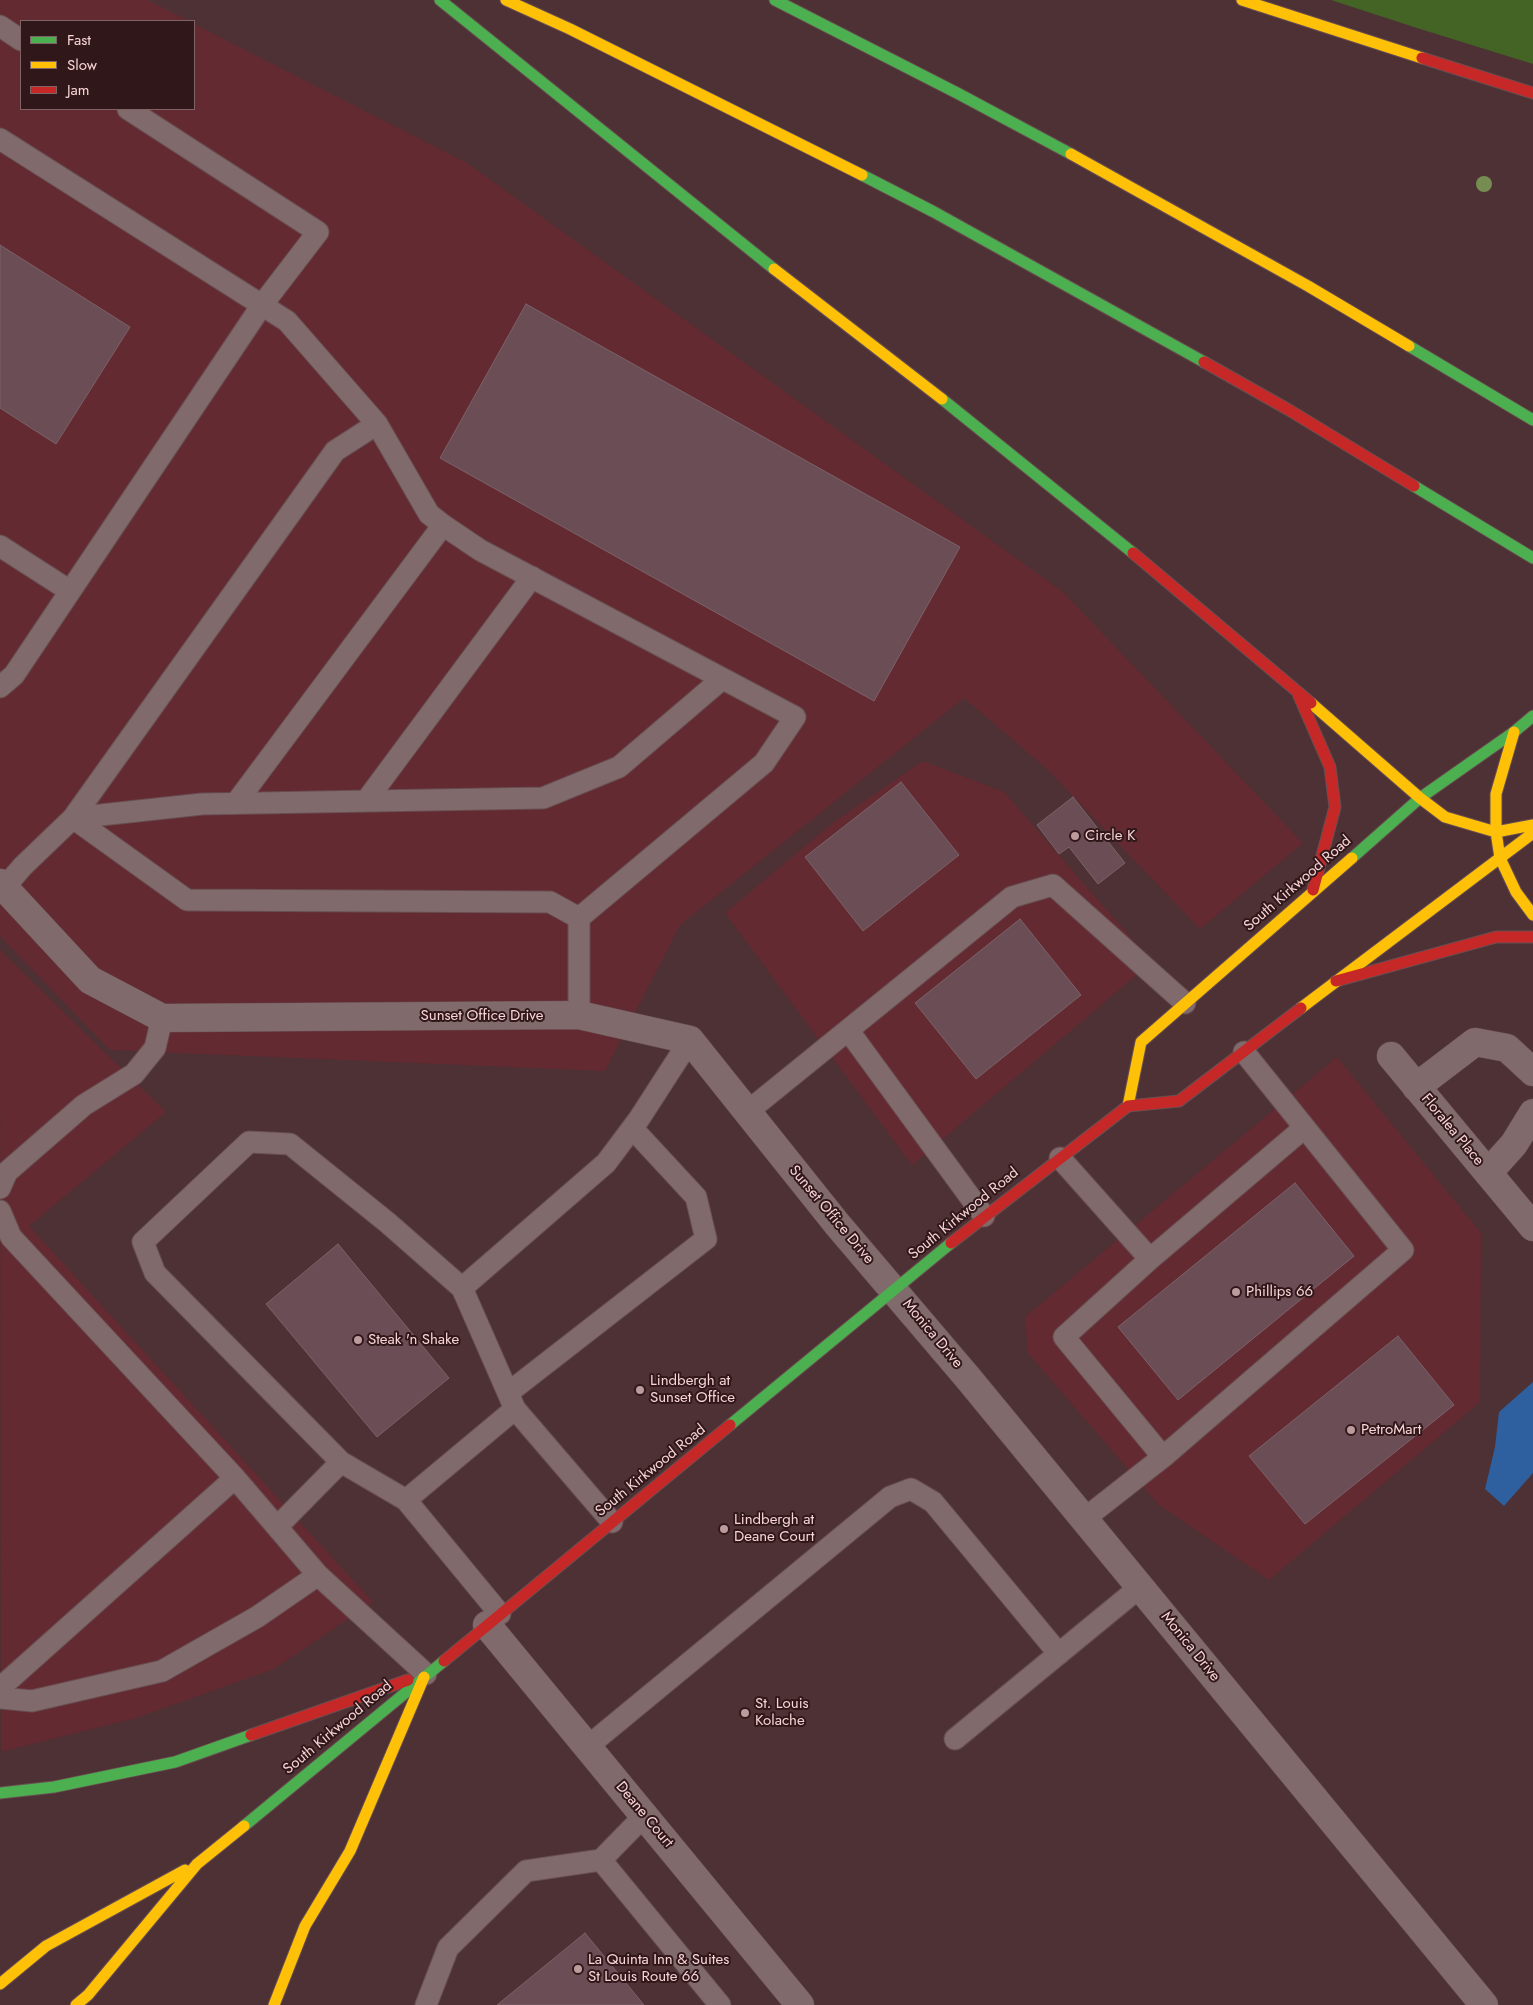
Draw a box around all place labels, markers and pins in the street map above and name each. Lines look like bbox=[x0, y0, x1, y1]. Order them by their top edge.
place label: Circle K bbox=[1085, 827, 1135, 845]
marker: Circle K bbox=[1069, 830, 1081, 842]
place label: Phillips 66 bbox=[1246, 1283, 1313, 1301]
marker: Phillips 66 bbox=[1230, 1286, 1242, 1298]
place label: Steak 'n Shake bbox=[368, 1331, 459, 1349]
marker: Steak 'n Shake bbox=[352, 1334, 364, 1346]
place label: Lindbergh at Sunset Office bbox=[650, 1372, 735, 1407]
marker: Lindbergh at Sunset Office bbox=[634, 1384, 646, 1396]
place label: PetroMart bbox=[1361, 1421, 1421, 1439]
marker: PetroMart bbox=[1345, 1424, 1357, 1436]
place label: Lindbergh at Deane Court bbox=[734, 1511, 814, 1546]
marker: Lindbergh at Deane Court bbox=[718, 1523, 730, 1535]
place label: St. Louis Kolache bbox=[755, 1695, 809, 1730]
marker: St. Louis Kolache bbox=[739, 1707, 751, 1719]
place label: La Quinta Inn & Suites St Louis Route 66 bbox=[588, 1951, 729, 1986]
marker: La Quinta Inn & Suites St Louis Route 66 bbox=[572, 1963, 584, 1975]

